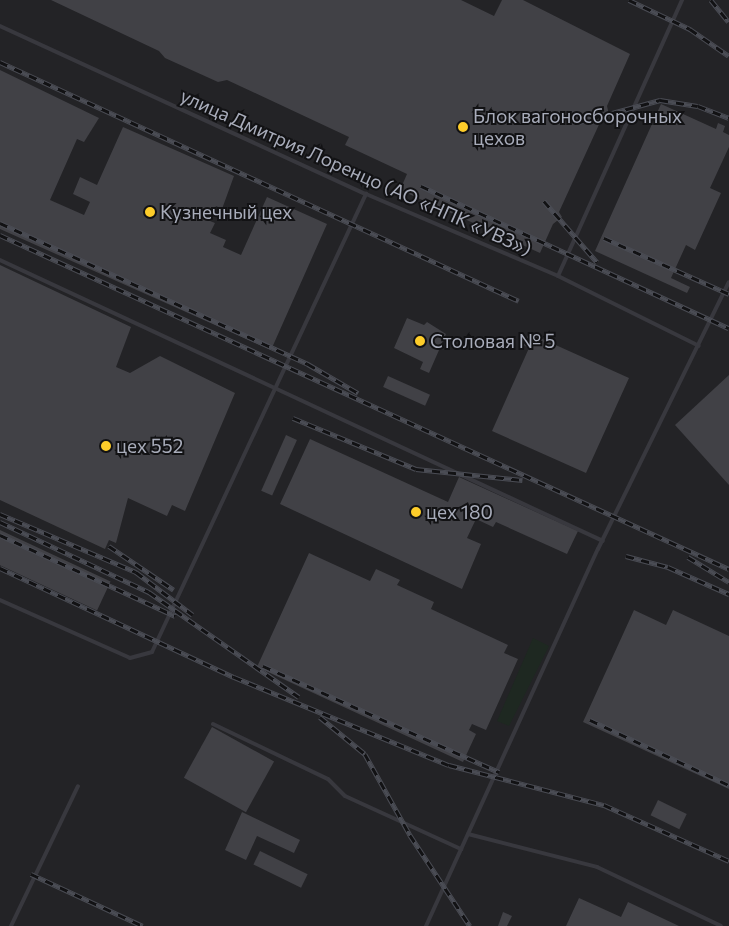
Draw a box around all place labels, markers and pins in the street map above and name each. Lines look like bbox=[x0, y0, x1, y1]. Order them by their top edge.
place label: Блок вагоносборочных цехов bbox=[473, 105, 682, 149]
marker: Блок вагоносборочных цехов bbox=[457, 121, 469, 133]
place label: Кузнечный цех bbox=[160, 201, 292, 223]
marker: Кузнечный цех bbox=[144, 206, 156, 218]
place label: Столовая № 5 bbox=[430, 330, 555, 352]
marker: Столовая № 5 bbox=[414, 335, 426, 347]
place label: цех 552 bbox=[116, 435, 183, 457]
marker: цех 552 bbox=[100, 440, 112, 452]
place label: цех 180 bbox=[426, 501, 493, 523]
marker: цех 180 bbox=[410, 506, 422, 518]

